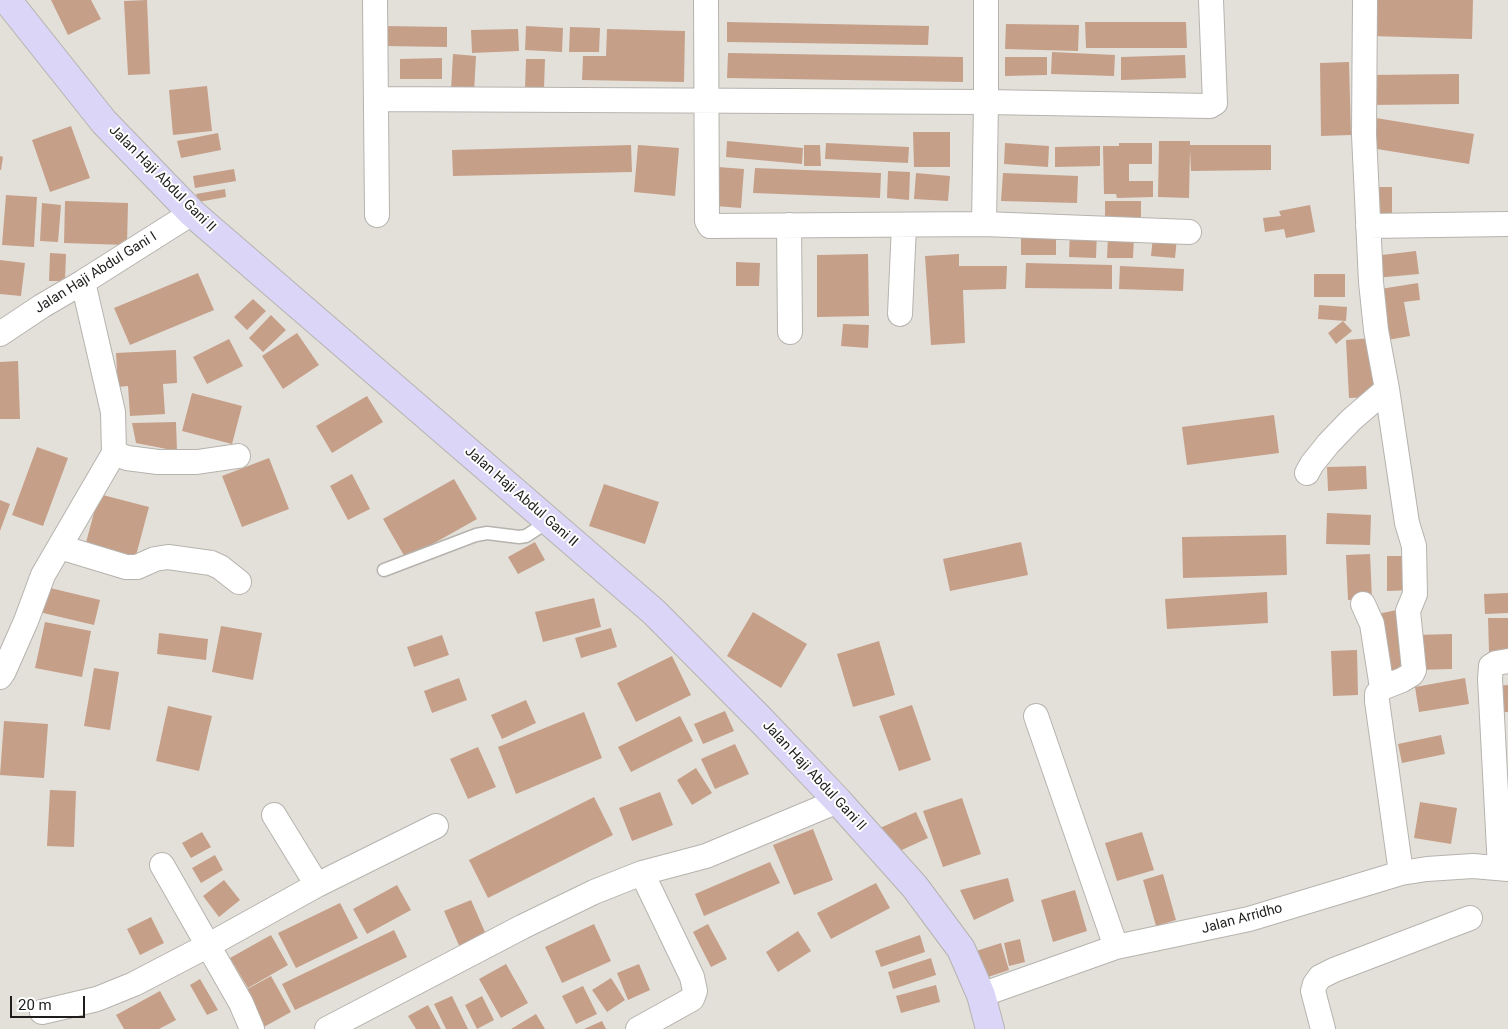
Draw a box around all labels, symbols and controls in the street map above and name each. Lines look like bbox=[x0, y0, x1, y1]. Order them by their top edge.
street label: Jalan Haji Abdul Gani II bbox=[105, 122, 219, 236]
street label: Jalan Haji Abdul Gani I bbox=[32, 229, 160, 317]
street label: Jalan Haji Abdul Gani II bbox=[461, 443, 581, 551]
street label: Jalan Haji Abdul Gani II bbox=[759, 718, 869, 834]
street label: Jalan Arridho bbox=[1200, 900, 1284, 938]
scale bar bbox=[12, 986, 88, 1018]
text: 20 m bbox=[18, 996, 52, 1014]

